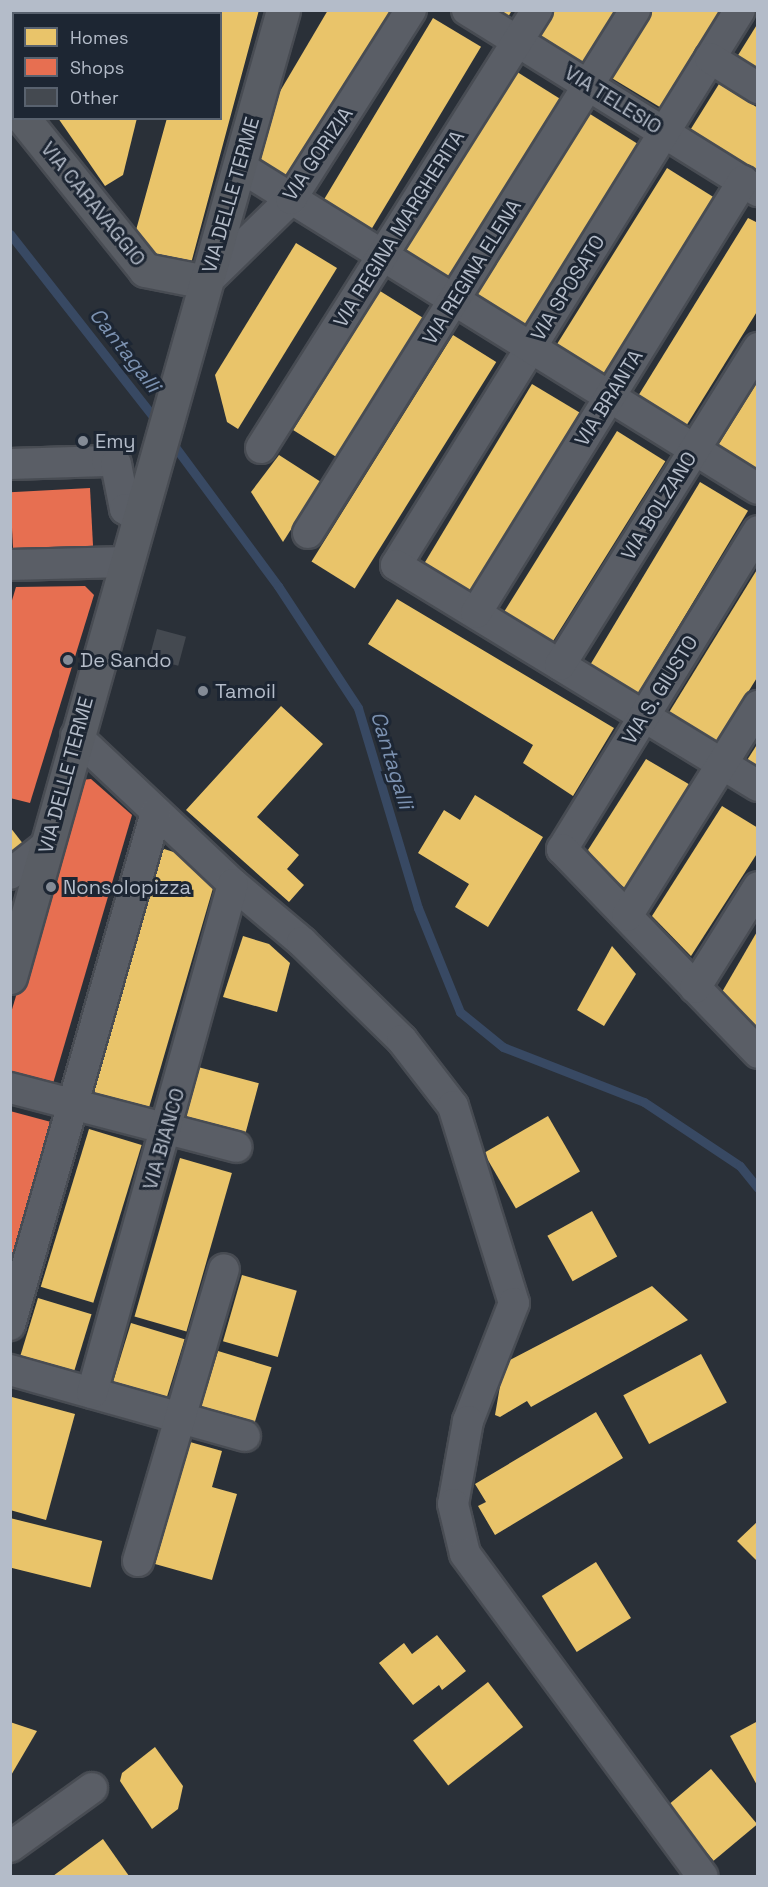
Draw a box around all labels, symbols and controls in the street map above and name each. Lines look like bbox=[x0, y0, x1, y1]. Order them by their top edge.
legend bbox=[12, 12, 222, 120]
text: Homes bbox=[70, 26, 129, 49]
text: Shops bbox=[70, 56, 124, 79]
street label: VIA TELESIO bbox=[560, 60, 666, 140]
text: Other bbox=[70, 86, 119, 109]
street label: VIA GORIZIA bbox=[278, 102, 358, 206]
street label: VIA DELLE TERME bbox=[197, 114, 265, 276]
street label: VIA REGINA MARGHERITA bbox=[328, 126, 470, 332]
street label: VIA CARAVAGGIO bbox=[36, 137, 150, 271]
street label: VIA REGINA ELENA bbox=[417, 195, 527, 349]
street label: VIA SPOSATO bbox=[526, 231, 610, 345]
water label: Cantagalli bbox=[84, 303, 166, 397]
street label: VIA BRANTA bbox=[570, 345, 648, 451]
place label: Emy bbox=[95, 429, 136, 453]
marker: Emy bbox=[76, 434, 90, 448]
street label: VIA BOLZANO bbox=[616, 447, 702, 565]
street label: VIA S. GIUSTO bbox=[617, 631, 703, 749]
place label: De Sando bbox=[80, 648, 171, 672]
marker: De Sando bbox=[61, 653, 75, 667]
place label: Tamoil bbox=[215, 679, 276, 703]
marker: Tamoil bbox=[196, 684, 210, 698]
street label: VIA DELLE TERME bbox=[33, 694, 99, 856]
water label: Cantagalli bbox=[365, 708, 419, 812]
place label: Nonsolopizza bbox=[63, 875, 191, 899]
marker: Nonsolopizza bbox=[44, 880, 58, 894]
street label: VIA BIANCO bbox=[138, 1085, 190, 1193]

